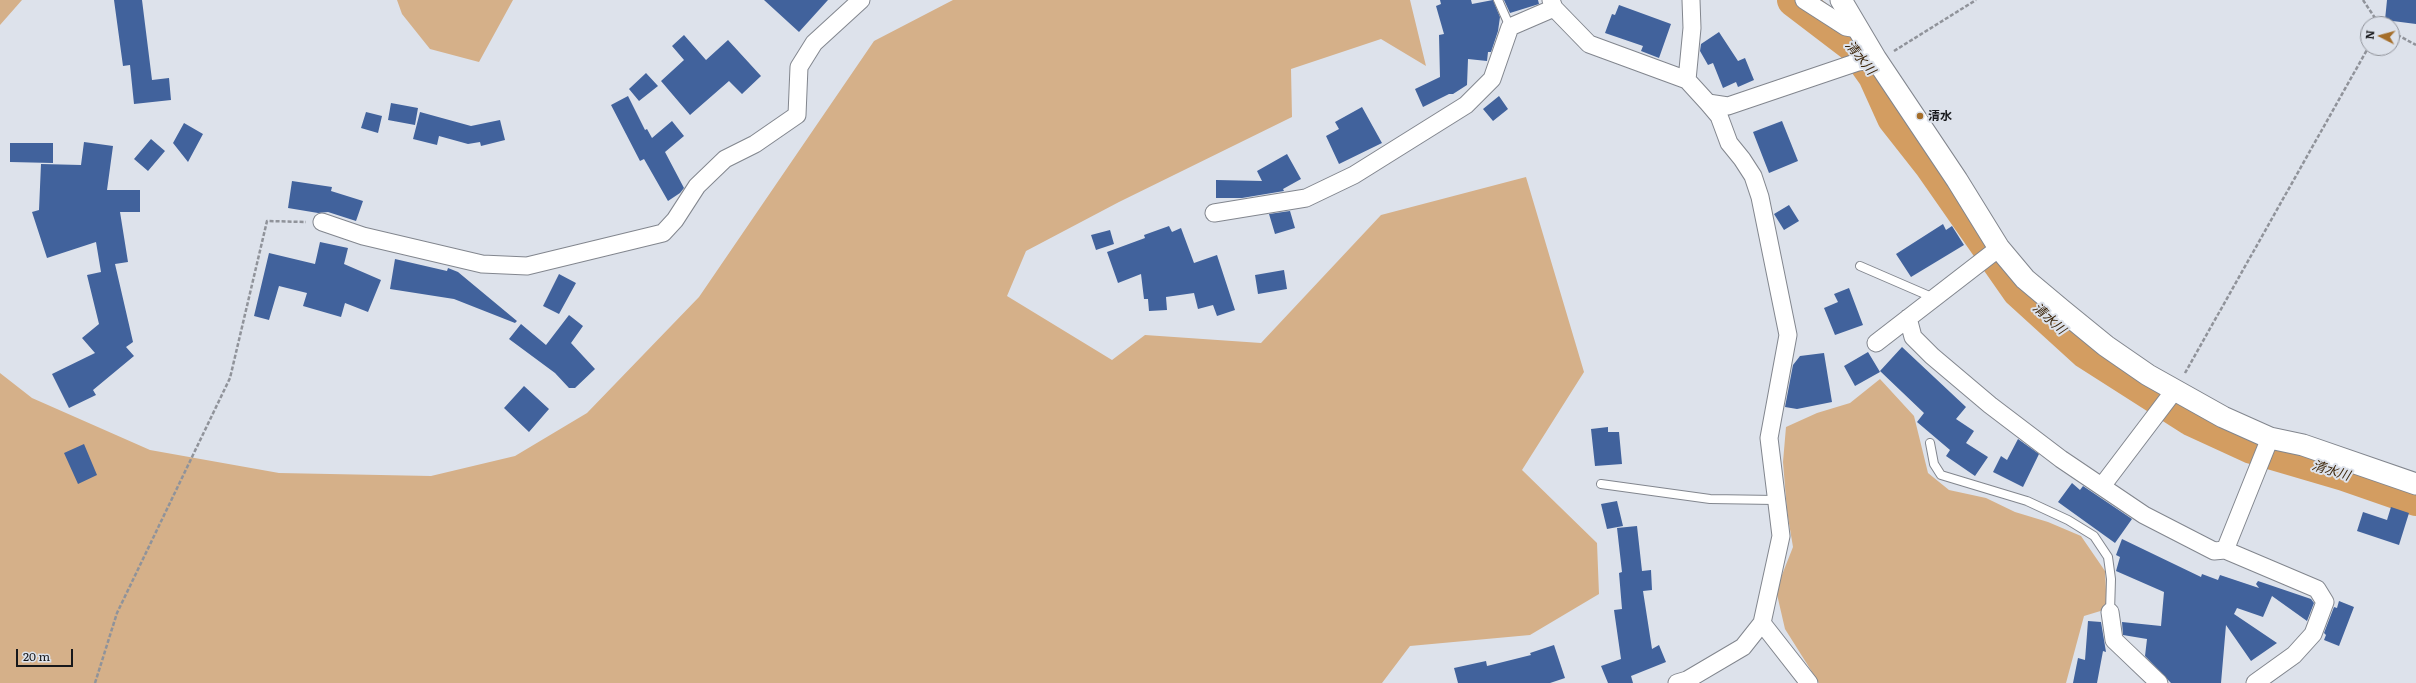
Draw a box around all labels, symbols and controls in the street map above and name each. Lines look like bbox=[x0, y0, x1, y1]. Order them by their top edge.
north arrow bbox=[2360, 16, 2400, 56]
text: N bbox=[2361, 29, 2377, 40]
water label: 清水川 bbox=[1842, 38, 1878, 78]
place label: 清水 bbox=[1928, 109, 1952, 123]
marker: 清水 bbox=[1915, 111, 1925, 121]
water label: 清水川 bbox=[2029, 300, 2069, 338]
water label: 清水川 bbox=[2310, 458, 2352, 484]
scale bar bbox=[18, 641, 75, 667]
text: 20 m bbox=[23, 647, 50, 665]

